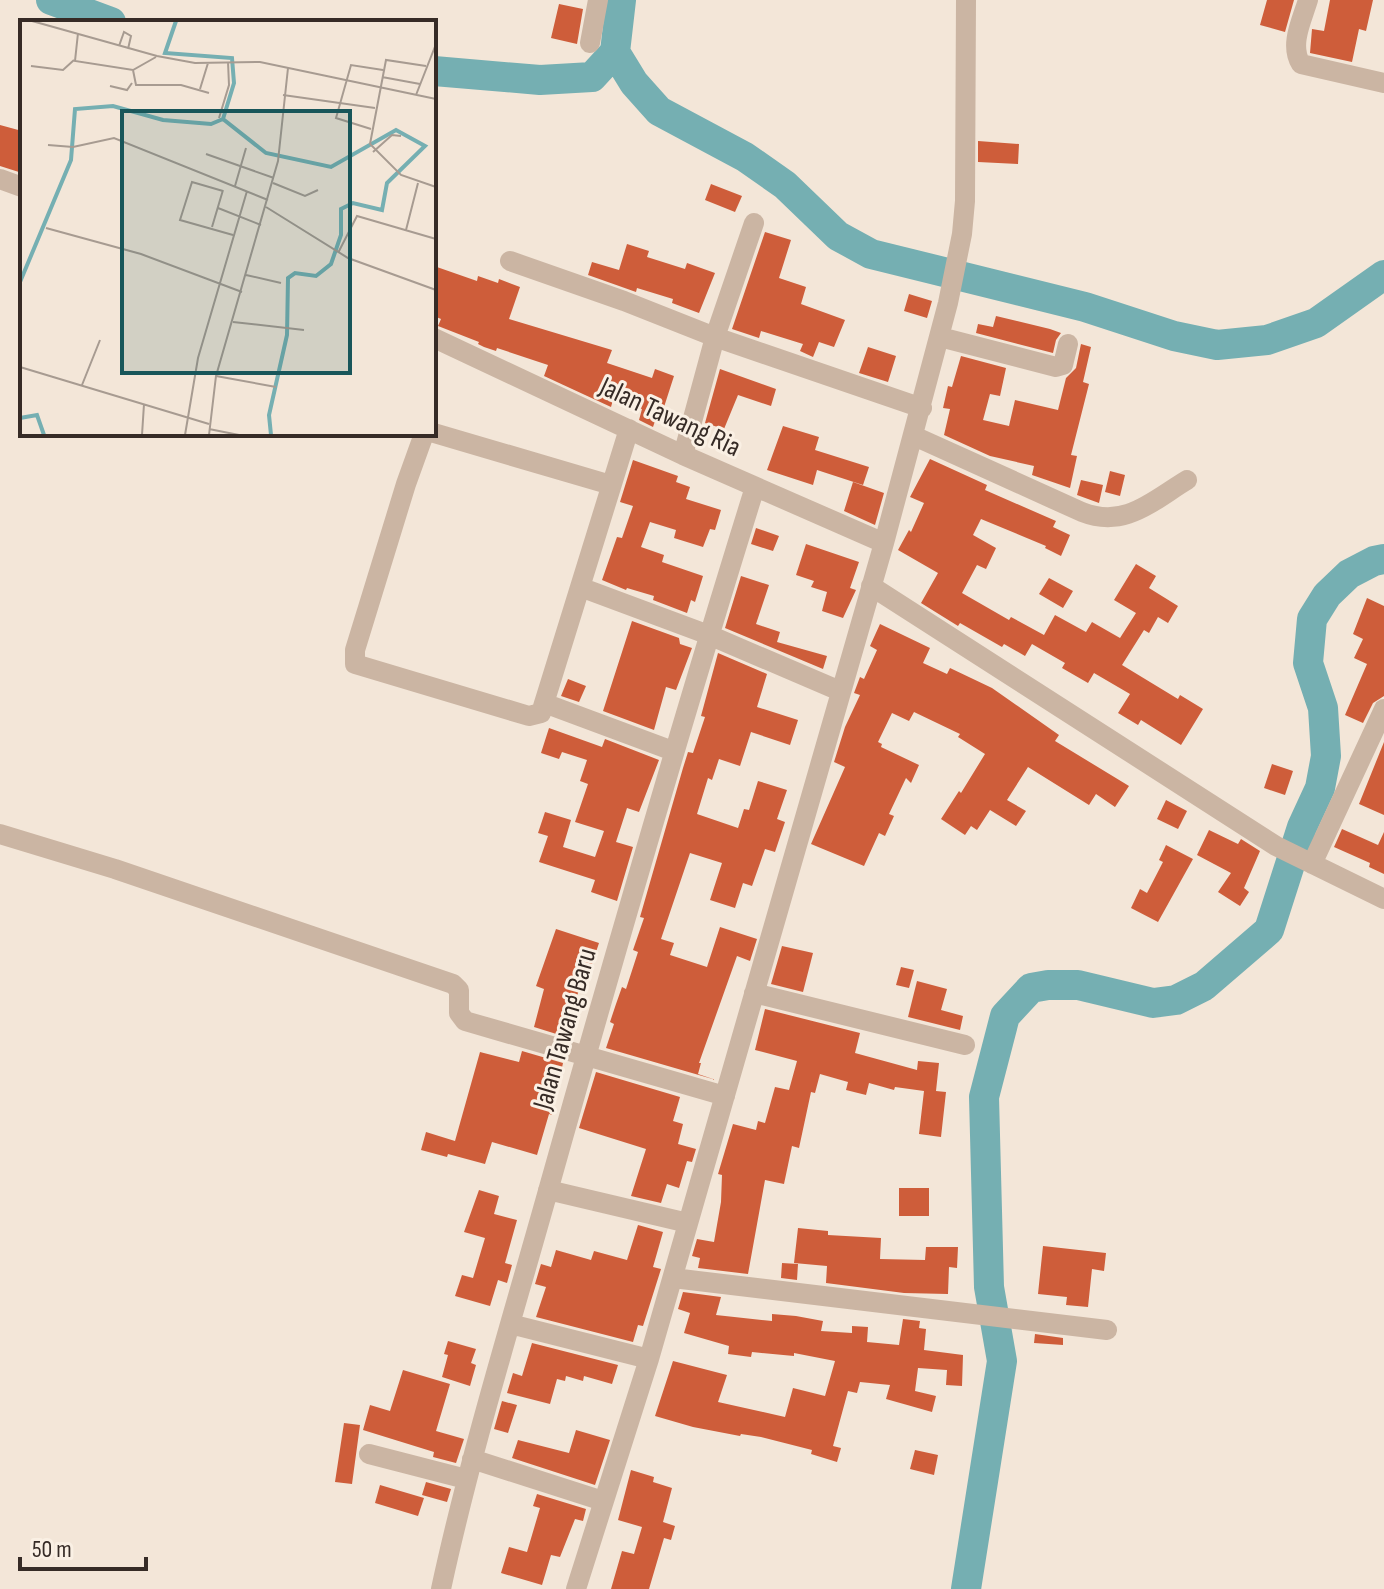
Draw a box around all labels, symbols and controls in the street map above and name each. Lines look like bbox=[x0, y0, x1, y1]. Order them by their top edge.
inset map bbox=[20, 20, 436, 436]
street label: Jalan Tawang Ria bbox=[593, 370, 746, 464]
street label: Jalan Tawang Baru bbox=[526, 945, 604, 1114]
scale bar bbox=[20, 1521, 146, 1571]
text: 50 m bbox=[32, 1535, 72, 1564]

